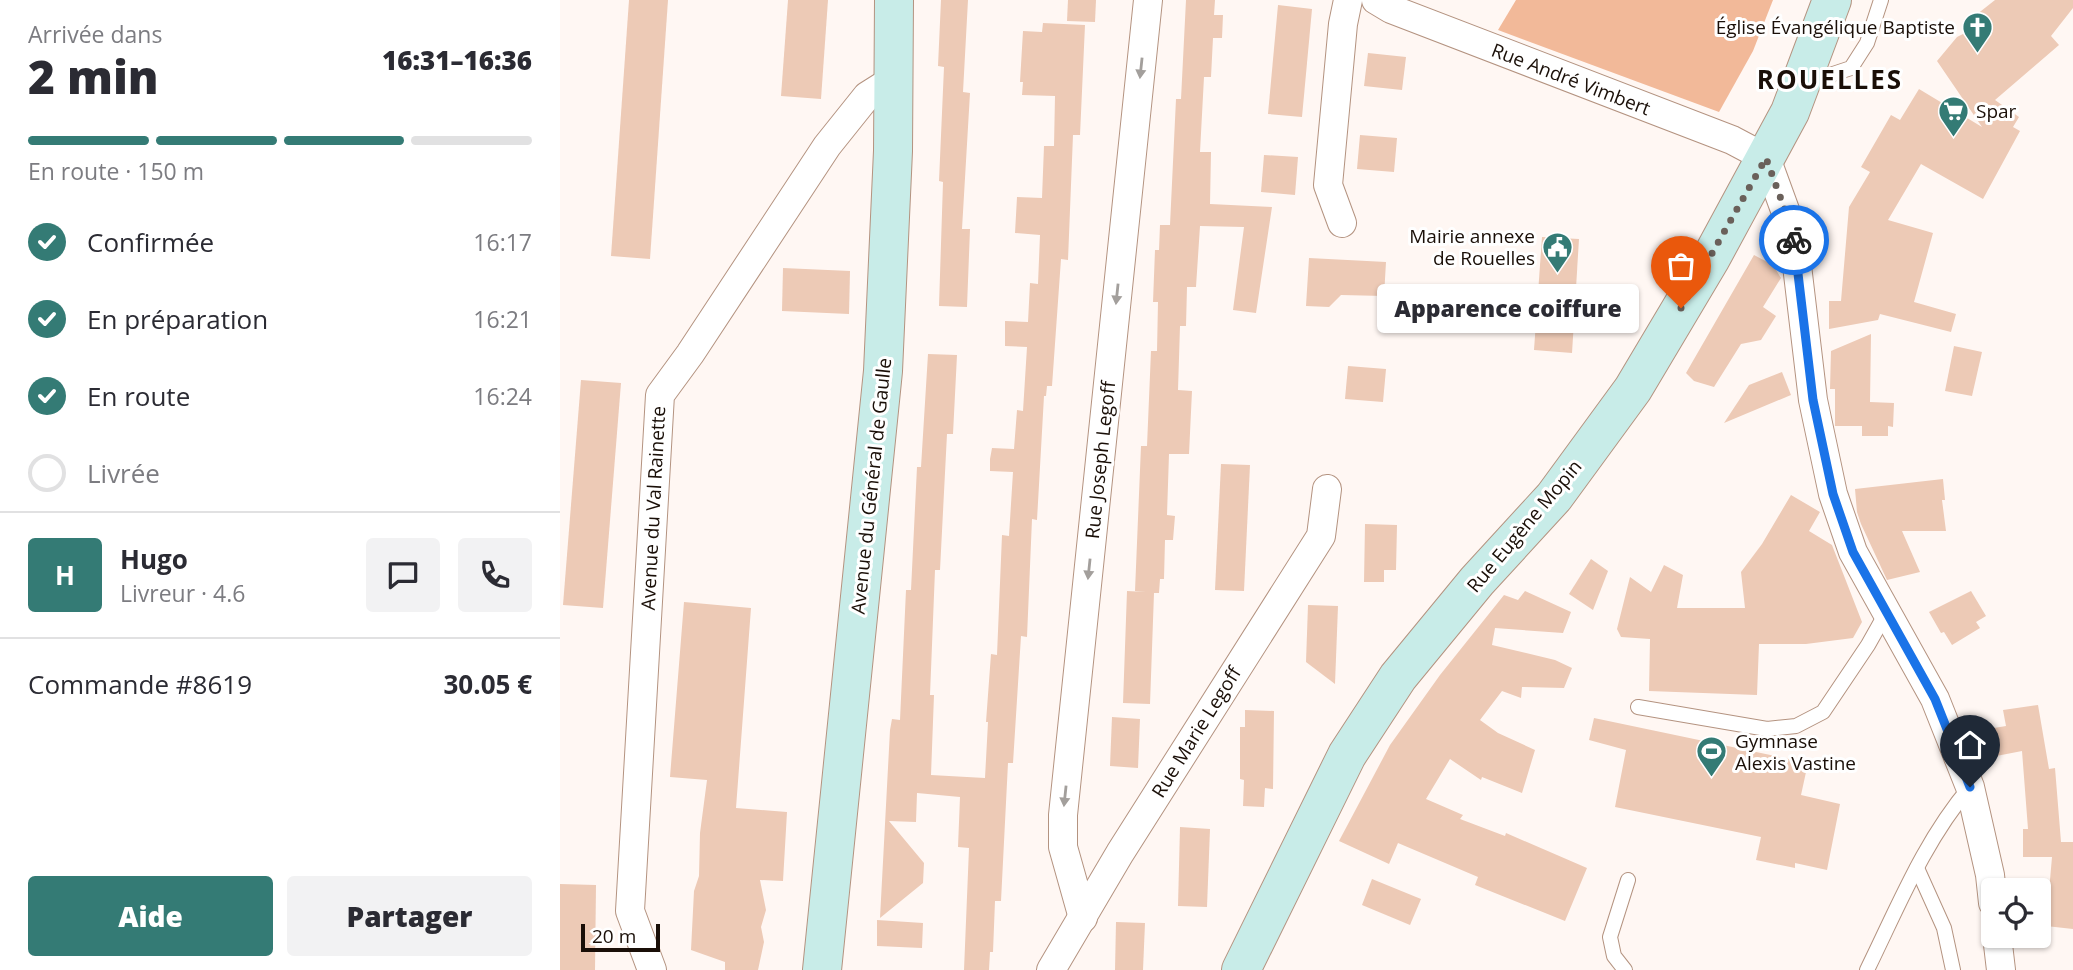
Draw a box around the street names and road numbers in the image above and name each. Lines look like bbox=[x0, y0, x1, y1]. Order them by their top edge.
street label: Rue André Vimbert bbox=[1488, 37, 1654, 121]
street label: Avenue du Général de Gaulle bbox=[845, 357, 897, 615]
street label: Rue Joseph Legoff bbox=[1079, 379, 1121, 540]
street label: Avenue du Val Rainette bbox=[635, 405, 671, 611]
street label: Rue Eugène Mopin bbox=[1461, 454, 1587, 598]
street label: Rue Marie Legoff bbox=[1145, 661, 1247, 802]

